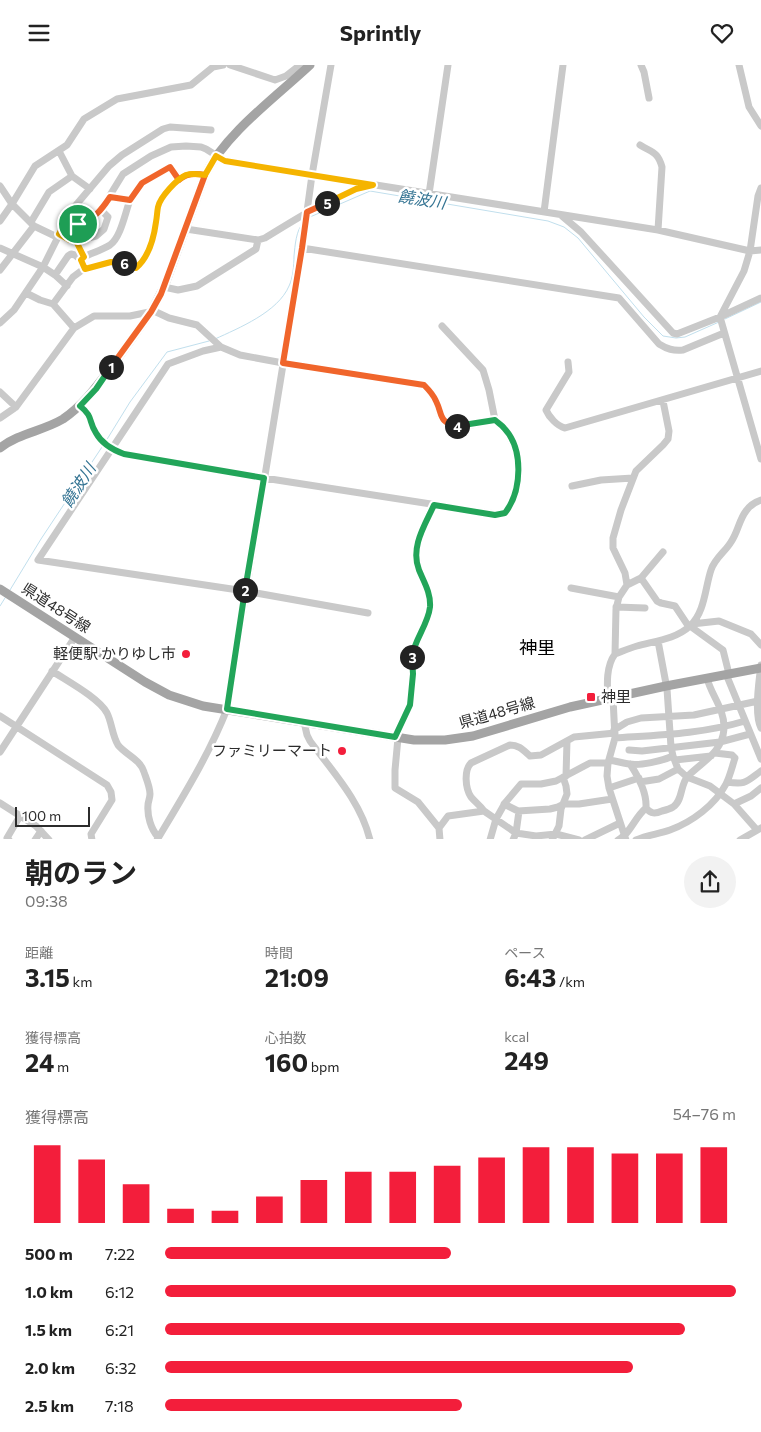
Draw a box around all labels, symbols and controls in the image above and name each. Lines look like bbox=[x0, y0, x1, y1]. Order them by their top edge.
icon: menu bbox=[25, 19, 53, 47]
text: Sprintly bbox=[340, 19, 421, 46]
icon: heart bbox=[708, 19, 736, 47]
water label: 饒波川 bbox=[397, 185, 449, 212]
pin: 5 bbox=[314, 191, 340, 215]
text: 5 bbox=[323, 195, 332, 212]
pin bbox=[57, 203, 99, 245]
icon: arrive bbox=[64, 210, 92, 238]
pin: 6 bbox=[112, 251, 136, 275]
text: 6 bbox=[120, 255, 129, 272]
pin: 1 bbox=[98, 355, 124, 379]
text: 1 bbox=[108, 359, 115, 376]
pin: 4 bbox=[444, 413, 470, 439]
text: 4 bbox=[453, 418, 462, 435]
water label: 饒波川 bbox=[57, 458, 100, 510]
pin: 2 bbox=[232, 577, 258, 603]
street label: 県道48号線 bbox=[19, 578, 94, 636]
text: 2 bbox=[242, 582, 249, 599]
district label: 神里 bbox=[519, 636, 555, 658]
place label: 軽便駅 かりゆし市 bbox=[53, 644, 176, 662]
pin: 3 bbox=[400, 645, 424, 669]
marker: 軽便駅 かりゆし市 bbox=[180, 648, 192, 660]
text: 3 bbox=[408, 649, 417, 666]
place label: 神里 bbox=[601, 687, 631, 705]
marker: 神里 bbox=[585, 691, 597, 703]
street label: 県道48号線 bbox=[457, 693, 537, 731]
place label: ファミリーマート bbox=[212, 741, 332, 759]
marker: ファミリーマート bbox=[336, 745, 348, 757]
scale bar bbox=[15, 804, 90, 828]
text: 100 m bbox=[22, 807, 61, 824]
text: 朝のラン bbox=[25, 855, 137, 889]
button: share bbox=[684, 856, 736, 908]
text: 09:38 bbox=[25, 891, 68, 910]
text: 距離 bbox=[25, 944, 53, 961]
text: 時間 bbox=[265, 944, 293, 961]
text: ペース bbox=[504, 944, 546, 961]
text: 3.15 bbox=[25, 962, 70, 992]
text: 21:09 bbox=[265, 962, 329, 992]
text: 6:43 bbox=[504, 962, 556, 992]
text: km bbox=[70, 973, 92, 990]
text: /km bbox=[556, 973, 585, 990]
text: kcal bbox=[504, 1028, 529, 1045]
text: 獲得標高 bbox=[25, 1029, 81, 1046]
text: 心拍数 bbox=[265, 1029, 307, 1046]
text: 249 bbox=[504, 1045, 549, 1075]
text: 24 bbox=[25, 1047, 54, 1077]
text: 160 bbox=[265, 1047, 308, 1077]
text: m bbox=[54, 1058, 69, 1075]
text: bpm bbox=[308, 1058, 339, 1075]
text: 54–76 m bbox=[673, 1104, 736, 1123]
text: 獲得標高 bbox=[25, 1107, 89, 1126]
text: 500 m bbox=[25, 1244, 73, 1263]
text: 7:22 bbox=[105, 1244, 135, 1263]
text: 1.0 km bbox=[25, 1282, 73, 1301]
text: 6:12 bbox=[105, 1282, 134, 1301]
text: 1.5 km bbox=[25, 1320, 72, 1339]
text: 6:21 bbox=[105, 1320, 134, 1339]
text: 2.0 km bbox=[25, 1358, 75, 1377]
text: 6:32 bbox=[105, 1358, 136, 1377]
text: 2.5 km bbox=[25, 1396, 74, 1415]
text: 7:18 bbox=[105, 1396, 134, 1415]

